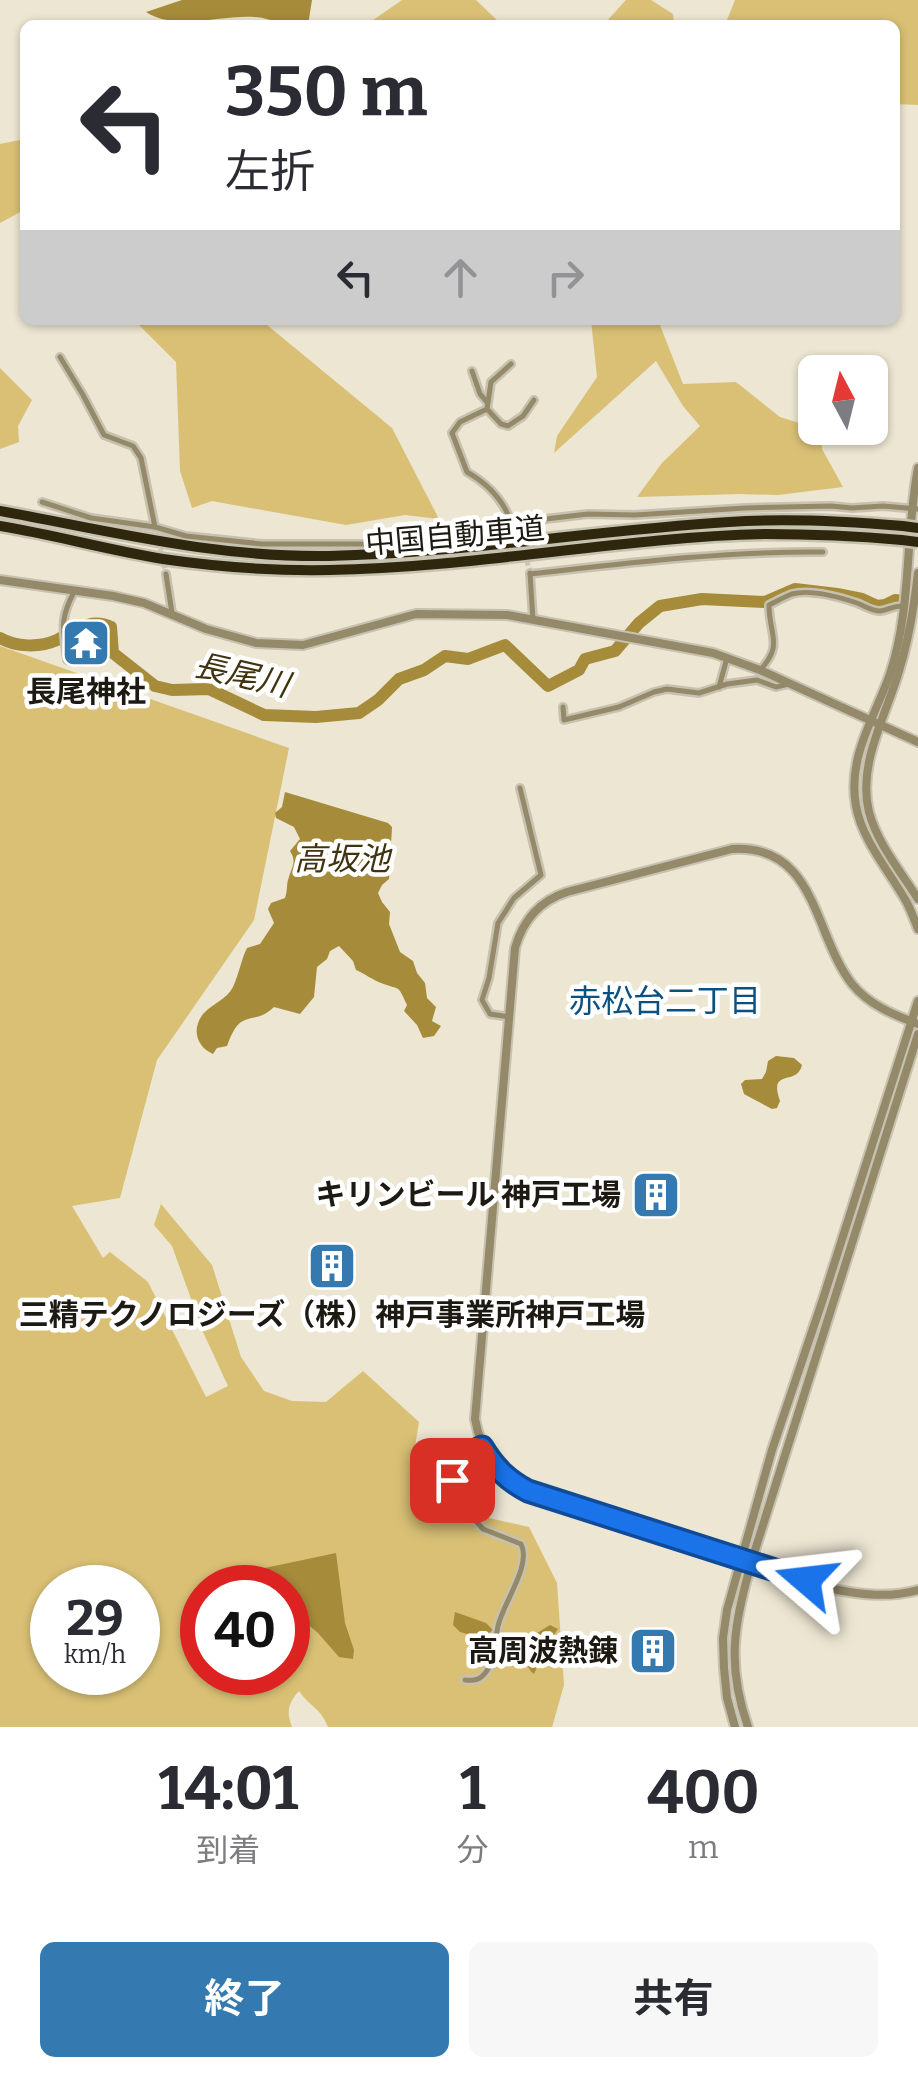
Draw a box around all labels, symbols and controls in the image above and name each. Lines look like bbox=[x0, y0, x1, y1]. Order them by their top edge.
text: 350 m bbox=[225, 50, 427, 134]
icon: left bbox=[60, 60, 190, 190]
text: 左折 bbox=[225, 145, 315, 199]
icon: left bbox=[328, 250, 383, 305]
icon: ahead bbox=[433, 250, 488, 305]
icon: right bbox=[538, 250, 593, 305]
north arrow bbox=[798, 355, 888, 445]
map controls bbox=[798, 355, 888, 445]
street label: 中国自動車道 bbox=[364, 510, 546, 562]
temple icon: 長尾神社 bbox=[60, 617, 112, 669]
water label: 長尾川 bbox=[191, 646, 296, 705]
place label: 長尾神社 bbox=[26, 674, 146, 710]
water label: 高坂池 bbox=[294, 840, 393, 878]
district label: 赤松台二丁目 bbox=[569, 982, 761, 1020]
building icon: キリンビール 神戸工場 bbox=[630, 1169, 682, 1221]
place label: キリンビール 神戸工場 bbox=[316, 1177, 621, 1213]
building icon: 三精テクノロジーズ（株）神戸事業所神戸工場 bbox=[306, 1240, 358, 1292]
place label: 三精テクノロジーズ（株）神戸事業所神戸工場 bbox=[19, 1297, 645, 1333]
pin bbox=[410, 1438, 495, 1523]
icon: arrive bbox=[425, 1453, 480, 1508]
position arrow bbox=[754, 1528, 858, 1632]
speed limit sign: 40 bbox=[180, 1565, 310, 1695]
text: 29 bbox=[66, 1588, 124, 1648]
building icon: 高周波熱錬 bbox=[627, 1625, 679, 1677]
place label: 高周波熱錬 bbox=[468, 1633, 618, 1669]
text: km/h bbox=[64, 1640, 126, 1670]
text: 14:01 bbox=[158, 1753, 298, 1825]
text: 1 bbox=[460, 1753, 486, 1825]
text: 400 bbox=[647, 1757, 760, 1829]
text: m bbox=[688, 1828, 719, 1866]
text: 到着 bbox=[196, 1831, 260, 1869]
text: 分 bbox=[457, 1831, 489, 1869]
button: 終了 bbox=[40, 1942, 449, 2057]
button: 共有 bbox=[469, 1942, 878, 2057]

